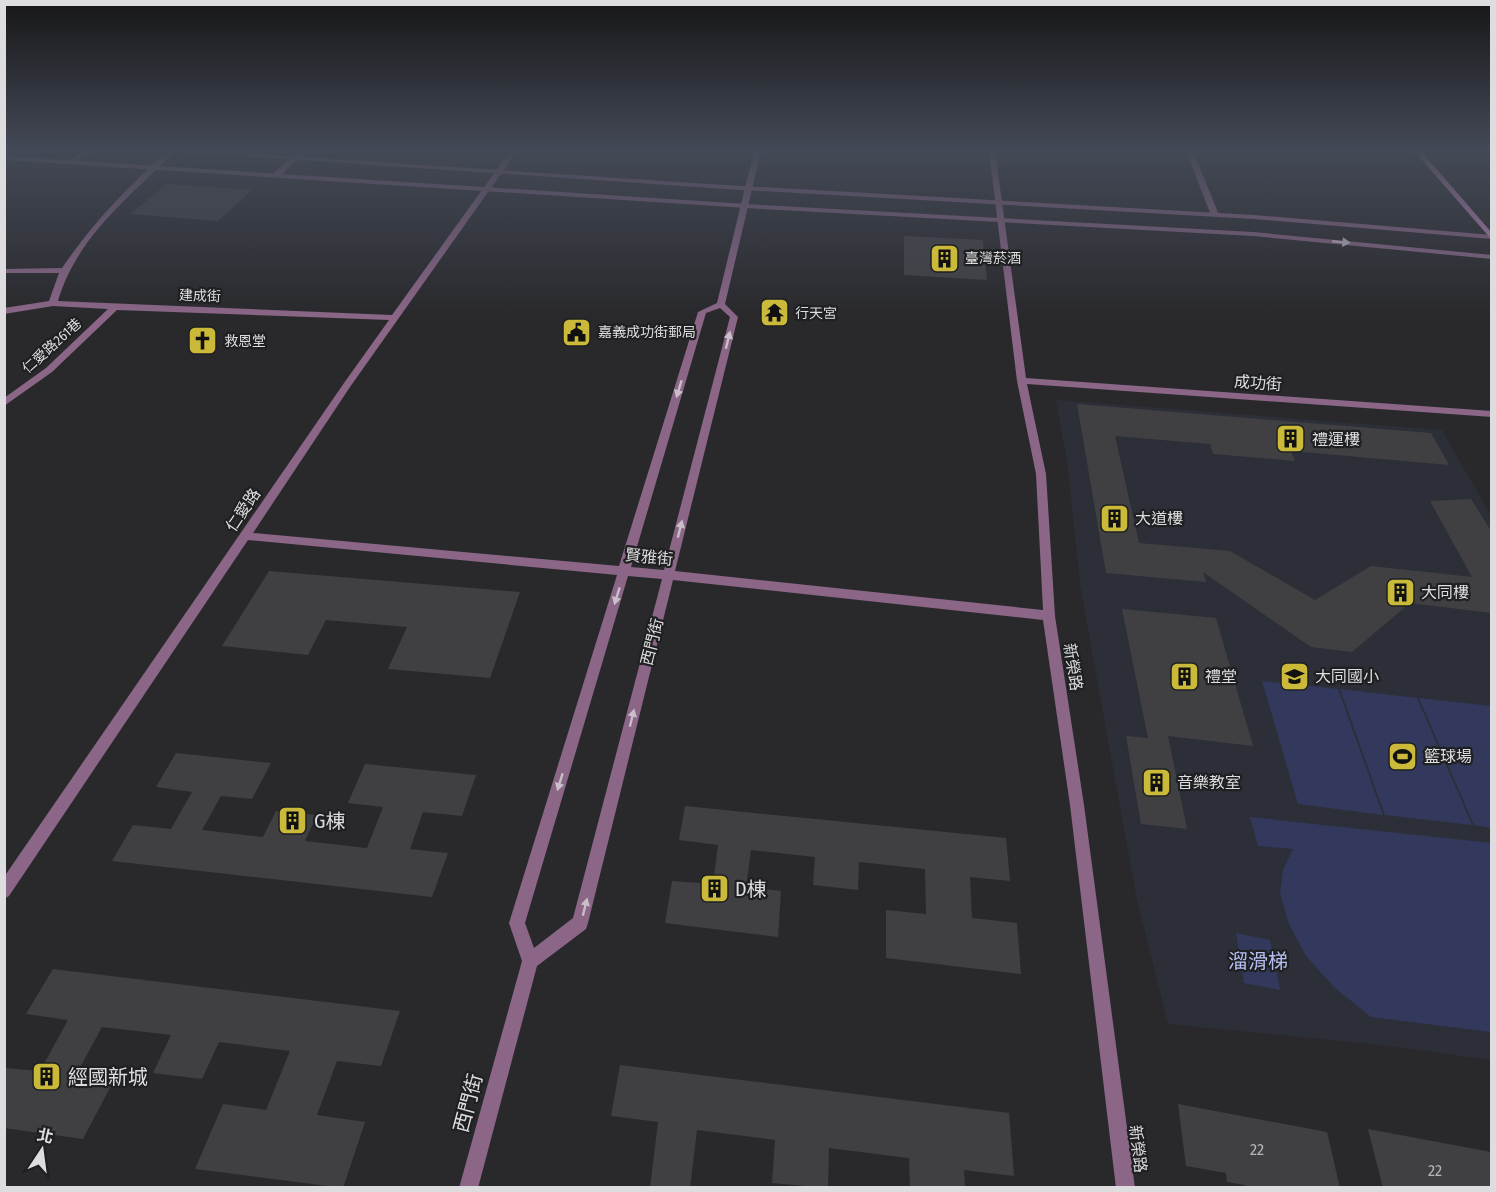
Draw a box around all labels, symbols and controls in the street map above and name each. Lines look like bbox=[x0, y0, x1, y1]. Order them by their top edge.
one-way arrow bbox=[1332, 237, 1351, 247]
building icon: 臺灣菸酒 bbox=[928, 242, 960, 274]
place label: 臺灣菸酒 bbox=[965, 250, 1021, 267]
street label: 建成街 bbox=[179, 287, 221, 305]
temple icon: 行天宮 bbox=[758, 297, 790, 329]
place label: 行天宮 bbox=[795, 305, 837, 322]
street label: 仁愛路261巷 bbox=[19, 315, 85, 377]
public building icon: 嘉義成功街郵局 bbox=[561, 316, 593, 348]
place label: 嘉義成功街郵局 bbox=[598, 324, 696, 341]
church icon: 救恩堂 bbox=[187, 325, 219, 357]
one-way arrow bbox=[723, 331, 733, 349]
place label: 救恩堂 bbox=[224, 333, 266, 350]
street label: 成功街 bbox=[1233, 372, 1283, 394]
one-way arrow bbox=[674, 380, 683, 398]
building icon: 禮運樓 bbox=[1275, 423, 1307, 455]
place label: 禮運樓 bbox=[1312, 430, 1360, 449]
street label: 仁愛路 bbox=[222, 485, 264, 535]
building icon: 大道樓 bbox=[1098, 502, 1130, 534]
place label: 大道樓 bbox=[1135, 509, 1183, 528]
one-way arrow bbox=[676, 520, 685, 538]
street label: 賢雅街 bbox=[624, 545, 674, 569]
building icon: 大同樓 bbox=[1384, 576, 1416, 608]
place label: 大同樓 bbox=[1421, 583, 1469, 602]
one-way arrow bbox=[612, 587, 621, 605]
street label: 西門街 bbox=[637, 616, 667, 668]
street label: 新榮路 bbox=[1060, 642, 1086, 692]
building icon: 禮堂 bbox=[1168, 660, 1200, 692]
school or university icon: 大同國小 bbox=[1278, 660, 1310, 692]
place label: 禮堂 bbox=[1205, 667, 1237, 686]
place label: 大同國小 bbox=[1315, 667, 1379, 686]
one-way arrow bbox=[628, 709, 638, 727]
sports icon: 籃球場 bbox=[1387, 740, 1419, 772]
place label: 籃球場 bbox=[1424, 747, 1472, 766]
building icon: 音樂教室 bbox=[1140, 766, 1172, 798]
one-way arrow bbox=[555, 773, 564, 791]
place label: 音樂教室 bbox=[1177, 773, 1241, 792]
building icon: G棟 bbox=[277, 805, 309, 837]
place label: G棟 bbox=[314, 809, 345, 833]
building icon: D棟 bbox=[698, 873, 730, 905]
place label: D棟 bbox=[735, 877, 767, 901]
one-way arrow bbox=[580, 898, 590, 916]
park label: 溜滑梯 bbox=[1228, 949, 1288, 973]
building icon: 經國新城 bbox=[31, 1061, 63, 1093]
place label: 經國新城 bbox=[68, 1065, 148, 1089]
street label: 西門街 bbox=[449, 1071, 487, 1135]
north arrow bbox=[12, 1120, 72, 1180]
street label: 新榮路 bbox=[1126, 1124, 1150, 1174]
text: 北 bbox=[35, 1125, 55, 1147]
house number: 22 bbox=[1250, 1140, 1264, 1159]
house number: 22 bbox=[1428, 1161, 1442, 1180]

